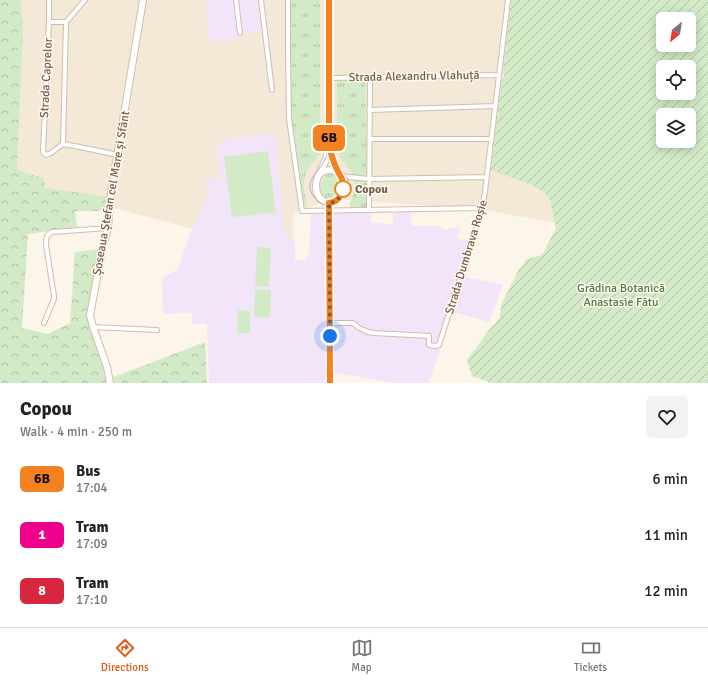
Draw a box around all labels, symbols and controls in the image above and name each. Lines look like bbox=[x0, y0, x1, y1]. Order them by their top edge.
north arrow bbox=[656, 12, 696, 52]
map controls bbox=[656, 12, 696, 148]
street label: Strada Caprelor bbox=[37, 37, 56, 118]
button: locate bbox=[656, 60, 696, 100]
street label: Strada Alexandru Vlahuță bbox=[348, 68, 480, 85]
button: layers bbox=[656, 108, 696, 148]
street label: Șoseaua Ștefan cel Mare și Sfânt bbox=[90, 110, 133, 276]
line badge: 6B bbox=[311, 125, 347, 151]
text: 6B bbox=[321, 129, 337, 146]
marker: Copou bbox=[334, 180, 352, 198]
place label: Copou bbox=[355, 182, 388, 197]
street label: Strada Dumbrava Roșie bbox=[442, 198, 491, 316]
park label: Grădina Botanică Anastasie Fătu bbox=[577, 281, 665, 310]
your location bbox=[320, 326, 340, 346]
button: heart bbox=[646, 396, 688, 438]
text: Copou bbox=[20, 397, 72, 421]
text: Walk · 4 min · 250 m bbox=[20, 424, 132, 440]
text: Bus bbox=[76, 462, 100, 480]
text: 6B bbox=[34, 470, 50, 487]
text: 6 min bbox=[652, 470, 688, 488]
text: 17:04 bbox=[76, 480, 108, 496]
text: Tram bbox=[76, 518, 109, 536]
text: 1 bbox=[38, 526, 46, 543]
text: 11 min bbox=[644, 526, 688, 544]
text: 17:09 bbox=[76, 536, 108, 552]
text: Tram bbox=[76, 574, 109, 592]
text: 8 bbox=[38, 582, 46, 599]
text: 12 min bbox=[644, 582, 688, 600]
text: 17:10 bbox=[76, 592, 108, 608]
tab: Directions bbox=[101, 637, 149, 674]
tab: Map bbox=[351, 637, 373, 674]
tab: Tickets bbox=[574, 637, 607, 674]

